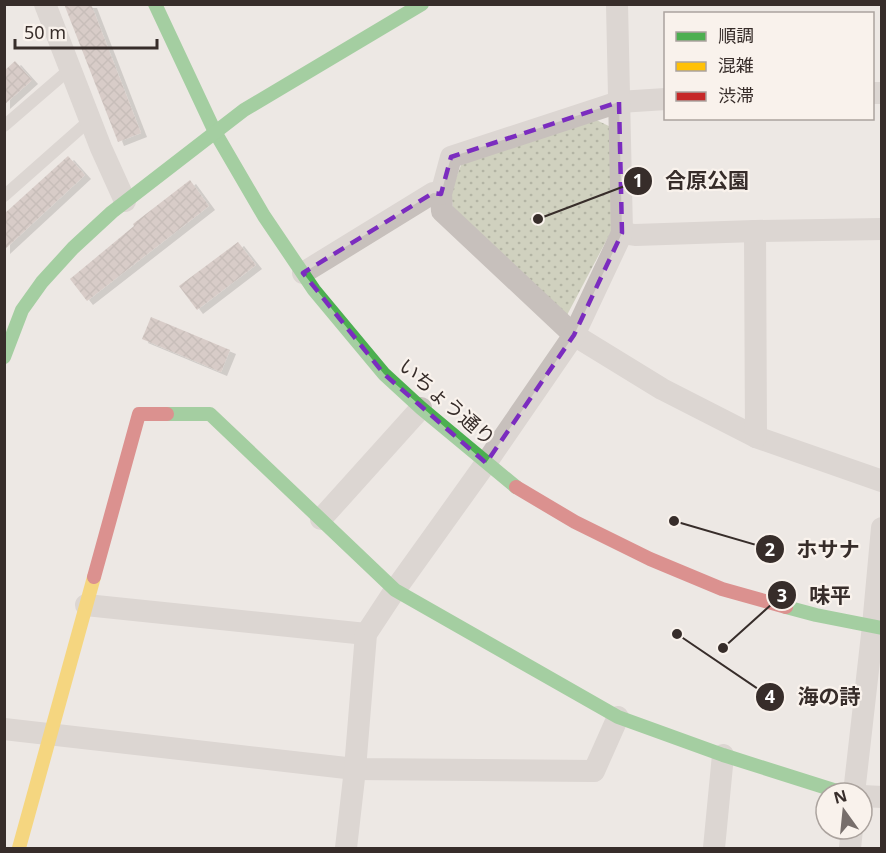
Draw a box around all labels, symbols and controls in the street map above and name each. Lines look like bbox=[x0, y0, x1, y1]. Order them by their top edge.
scale bar bbox=[15, 12, 158, 50]
legend bbox=[664, 12, 874, 120]
text: 50 m bbox=[24, 20, 66, 44]
text: 順調 bbox=[718, 23, 754, 47]
text: 混雑 bbox=[718, 53, 754, 77]
text: 渋滞 bbox=[718, 83, 754, 107]
callout: 合原公園 bbox=[623, 162, 761, 201]
text: 合原公園 bbox=[665, 166, 749, 194]
text: 1 bbox=[633, 168, 643, 192]
street label: いちょう通り bbox=[393, 352, 501, 451]
callout: ホサナ bbox=[755, 530, 872, 569]
text: ホサナ bbox=[797, 535, 860, 563]
text: 2 bbox=[765, 537, 775, 561]
callout: 味平 bbox=[767, 576, 863, 615]
text: 味平 bbox=[809, 581, 851, 609]
text: 3 bbox=[777, 583, 787, 607]
callout: 海の詩 bbox=[755, 678, 872, 717]
text: 海の詩 bbox=[798, 682, 861, 710]
text: 4 bbox=[765, 684, 775, 708]
north arrow bbox=[814, 781, 874, 841]
text: N bbox=[831, 784, 849, 809]

